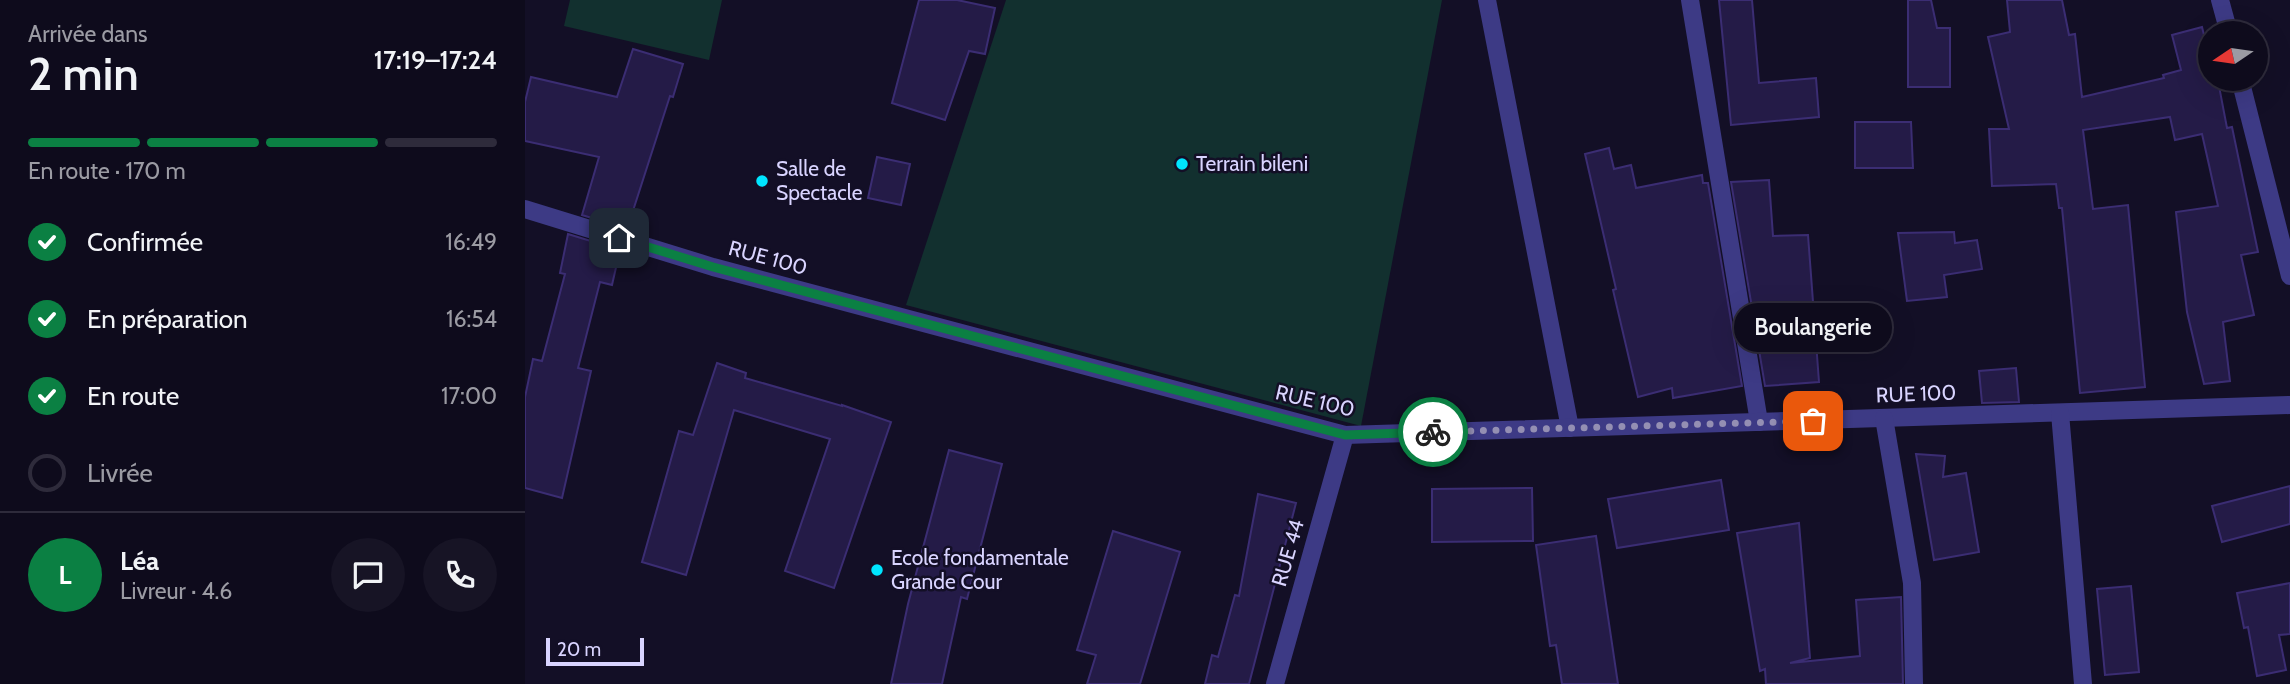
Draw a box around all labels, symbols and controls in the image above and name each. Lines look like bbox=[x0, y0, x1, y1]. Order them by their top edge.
text: Arrivée dans bbox=[28, 20, 148, 48]
north arrow bbox=[2198, 21, 2268, 91]
map controls bbox=[2198, 21, 2268, 91]
text: 17:19–17:24 bbox=[374, 44, 497, 76]
text: 2 min bbox=[28, 46, 139, 102]
place label: Terrain bileni bbox=[1196, 151, 1308, 176]
place label: Salle de Spectacle bbox=[776, 156, 863, 205]
marker: Terrain bileni bbox=[1174, 156, 1190, 172]
text: En route · 170 m bbox=[28, 157, 186, 185]
marker: Salle de Spectacle bbox=[754, 173, 770, 189]
pin bbox=[589, 208, 649, 268]
icon: home bbox=[600, 219, 638, 257]
icon: check bbox=[28, 223, 66, 261]
text: Confirmée bbox=[87, 226, 203, 258]
text: 16:49 bbox=[445, 228, 497, 256]
street label: RUE 100 bbox=[726, 235, 810, 280]
icon: check bbox=[28, 300, 66, 338]
callout: Boulangerie bbox=[1734, 302, 1892, 351]
text: En préparation bbox=[87, 303, 248, 335]
text: 16:54 bbox=[446, 305, 497, 333]
text: Boulangerie bbox=[1754, 313, 1872, 341]
icon: check bbox=[28, 377, 66, 415]
street label: RUE 100 bbox=[1273, 379, 1357, 422]
text: En route bbox=[87, 380, 179, 412]
street label: RUE 100 bbox=[1875, 380, 1957, 407]
text: 17:00 bbox=[441, 382, 497, 410]
pin bbox=[1783, 391, 1843, 451]
courier bbox=[1398, 397, 1468, 467]
icon: bag bbox=[1794, 402, 1832, 440]
icon: bike bbox=[1414, 413, 1452, 451]
text: Livrée bbox=[87, 457, 153, 489]
street label: RUE 44 bbox=[1266, 516, 1309, 589]
button: chat bbox=[331, 538, 405, 612]
button: phone bbox=[423, 538, 497, 612]
text: Léa bbox=[120, 545, 159, 577]
place label: Ecole fondamentale Grande Cour bbox=[891, 545, 1069, 594]
text: L bbox=[58, 559, 72, 591]
marker: Ecole fondamentale Grande Cour bbox=[869, 562, 885, 578]
text: Livreur · 4.6 bbox=[120, 577, 232, 605]
scale bar bbox=[546, 635, 644, 667]
text: 20 m bbox=[557, 638, 601, 661]

